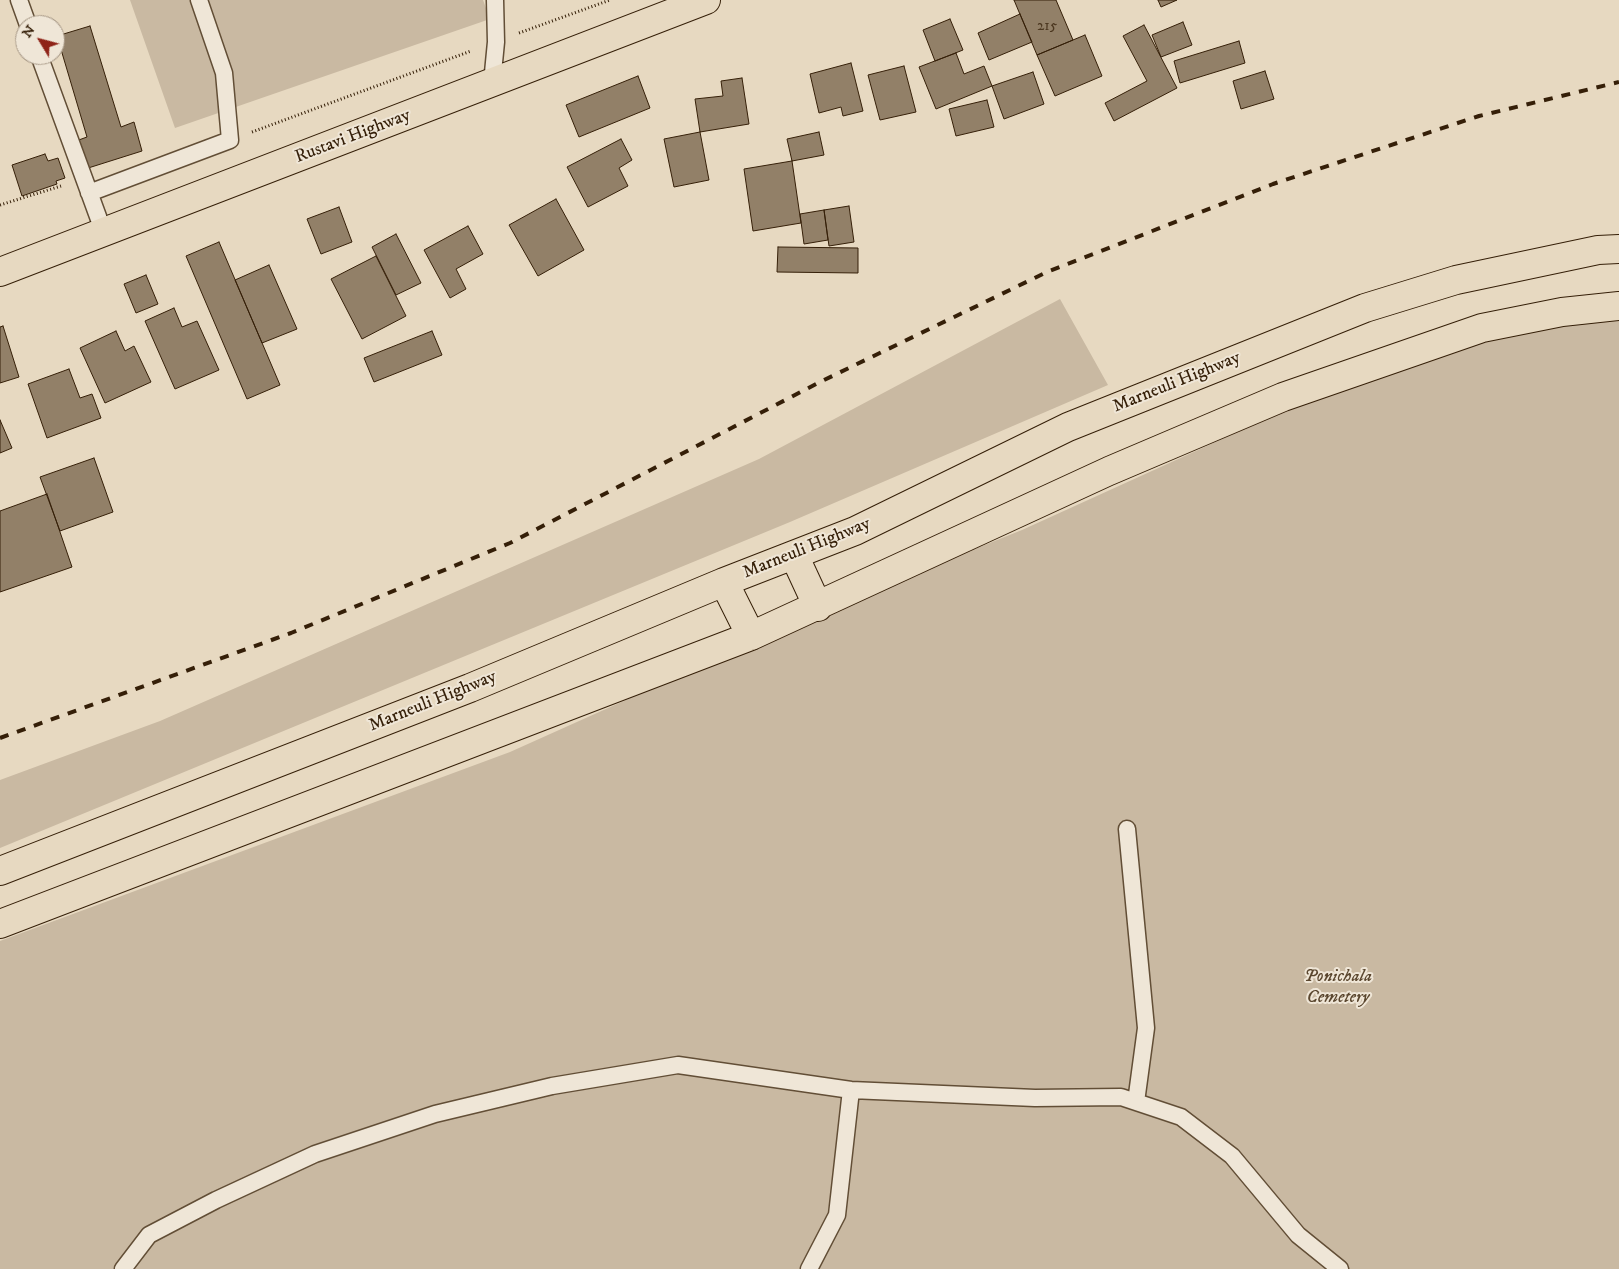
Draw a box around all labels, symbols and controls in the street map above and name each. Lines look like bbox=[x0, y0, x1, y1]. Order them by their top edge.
north arrow bbox=[15, 15, 65, 65]
house number: 215 bbox=[1037, 18, 1057, 36]
text: N bbox=[18, 22, 39, 42]
street label: Rustavi Highway bbox=[292, 105, 414, 169]
street label: Marneuli Highway bbox=[1110, 348, 1244, 418]
street label: Marneuli Highway bbox=[740, 514, 874, 584]
street label: Marneuli Highway bbox=[366, 667, 500, 737]
park label: Ponichala Cemetery bbox=[1304, 966, 1372, 1009]

